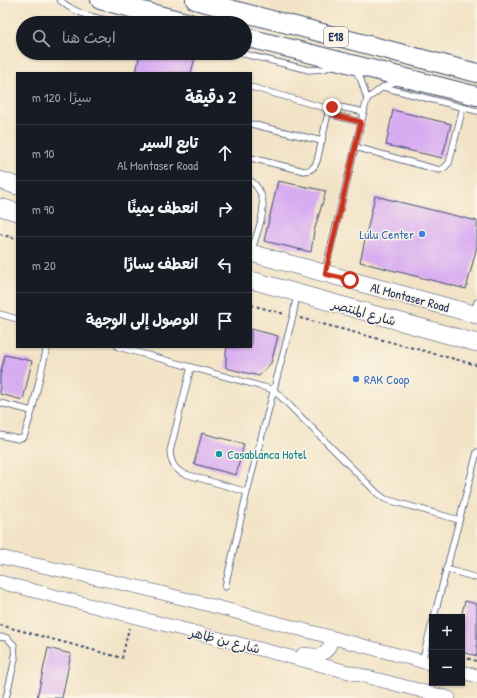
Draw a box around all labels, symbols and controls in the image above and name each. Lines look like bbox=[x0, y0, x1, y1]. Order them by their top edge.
search box bbox=[16, 16, 252, 60]
icon: search bbox=[30, 27, 52, 49]
text: ابحث هنا bbox=[62, 27, 116, 48]
road number: E18 bbox=[324, 27, 348, 47]
text: 2 دقيقة bbox=[185, 85, 236, 108]
text: سيرًا · 120 m bbox=[32, 88, 92, 106]
route end bbox=[323, 98, 341, 116]
text: تابع السير bbox=[141, 132, 198, 153]
icon: ahead bbox=[214, 142, 236, 164]
text: 10 m bbox=[32, 144, 54, 162]
text: Al Montaser Road bbox=[117, 156, 198, 174]
text: انعطف يمينًا bbox=[128, 197, 198, 218]
icon: right bbox=[214, 198, 236, 220]
text: 90 m bbox=[32, 200, 54, 218]
place label: Lulu Center bbox=[359, 225, 414, 243]
marker: Lulu Center bbox=[417, 229, 427, 239]
text: انعطف يسارًا bbox=[124, 253, 198, 274]
icon: left bbox=[214, 254, 236, 276]
text: 20 m bbox=[32, 256, 56, 274]
route start bbox=[341, 271, 359, 289]
street label: Al Montaser Road bbox=[369, 278, 451, 316]
street label: شارع المنتصر bbox=[329, 294, 398, 331]
text: الوصول إلى الوجهة bbox=[86, 309, 198, 330]
icon: arrive bbox=[214, 310, 236, 332]
place label: RAK Coop bbox=[364, 370, 410, 388]
marker: RAK Coop bbox=[351, 374, 361, 384]
place label: Casablanca Hotel bbox=[227, 445, 307, 463]
marker: Casablanca Hotel bbox=[214, 449, 224, 459]
map controls bbox=[429, 614, 465, 686]
button: + bbox=[429, 614, 465, 650]
street label: شارع بن ظاهر bbox=[187, 622, 262, 658]
button: − bbox=[429, 650, 465, 686]

